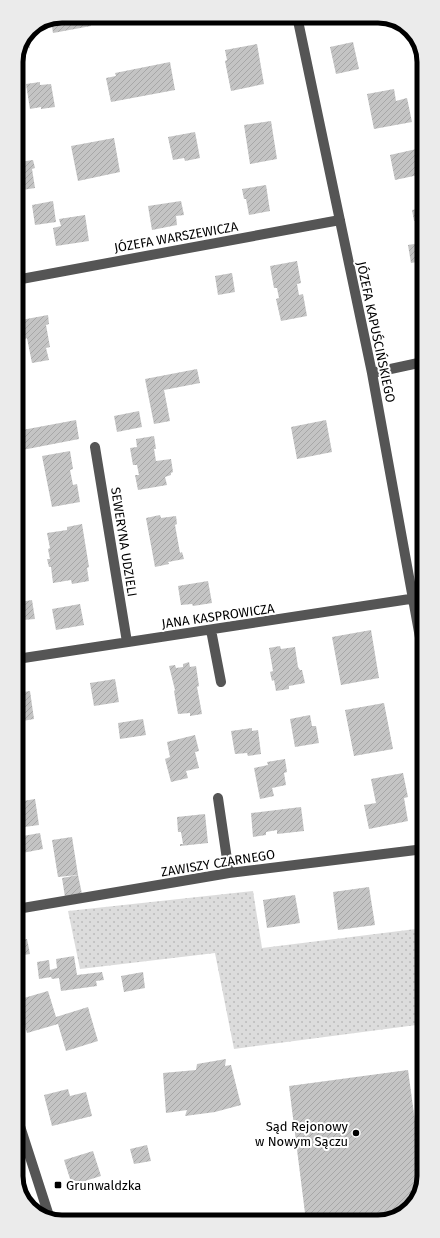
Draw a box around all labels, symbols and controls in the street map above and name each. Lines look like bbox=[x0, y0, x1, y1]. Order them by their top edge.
street label: JÓZEFA WARSZEWICZA bbox=[113, 219, 240, 255]
street label: JÓZEFA KAPUŚCIŃSKIEGO bbox=[354, 260, 398, 404]
street label: SEWERYNA UDZIELI bbox=[108, 486, 140, 598]
street label: JANA KASPROWICZA bbox=[161, 601, 276, 631]
street label: ZAWISZY CZARNEGO bbox=[160, 847, 276, 879]
place label: Sąd Rejonowy w Nowym Sączu bbox=[255, 1119, 349, 1149]
marker: Sąd Rejonowy w Nowym Sączu bbox=[351, 1128, 361, 1138]
place label: Grunwaldzka bbox=[66, 1178, 141, 1193]
marker: Grunwaldzka bbox=[53, 1180, 63, 1190]

